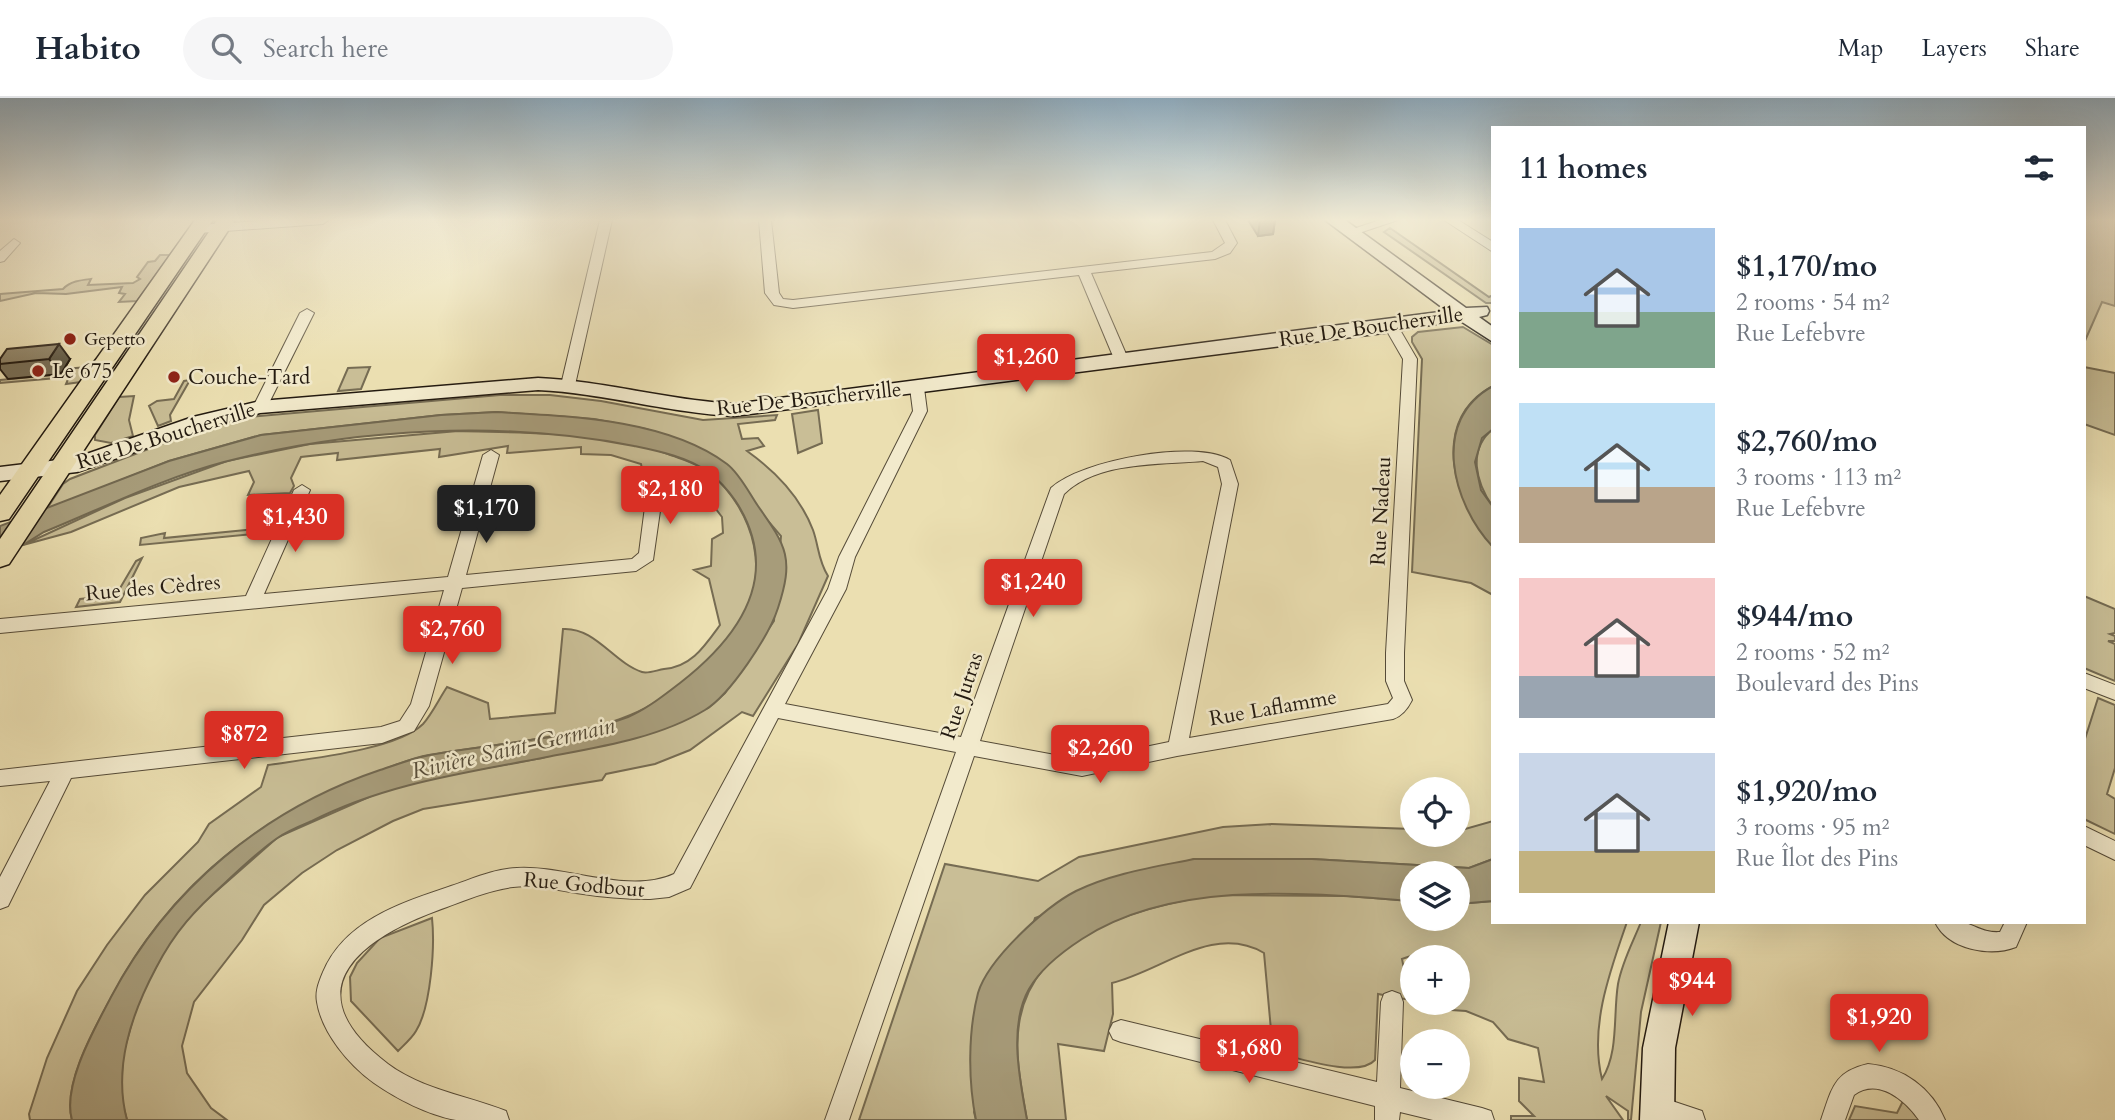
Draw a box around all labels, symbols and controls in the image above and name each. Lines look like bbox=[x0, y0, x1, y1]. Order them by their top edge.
search box bbox=[183, 17, 673, 80]
text: Habito bbox=[35, 26, 141, 71]
icon: search bbox=[207, 29, 245, 67]
text: Search here bbox=[263, 31, 389, 66]
text: Map bbox=[1838, 32, 1884, 65]
text: Layers bbox=[1922, 32, 1987, 65]
text: Share bbox=[2025, 32, 2080, 65]
text: 11 homes bbox=[1519, 148, 1648, 189]
icon: filters bbox=[2020, 149, 2058, 187]
text: $1,170/mo bbox=[1736, 246, 1877, 287]
icon: home bbox=[1575, 256, 1659, 340]
text: 2 rooms · 54 m² bbox=[1736, 287, 1889, 318]
street label: Rue De Boucherville bbox=[1277, 300, 1465, 354]
text: Rue Lefebvre bbox=[1736, 318, 1866, 349]
place label: Gepetto bbox=[84, 327, 146, 352]
marker: Gepetto bbox=[62, 331, 78, 347]
pin: $1,260 bbox=[969, 334, 1083, 394]
text: $1,260 bbox=[993, 341, 1059, 372]
place label: Le 675 bbox=[52, 357, 112, 386]
marker: Le 675 bbox=[30, 363, 46, 379]
place label: Couche-Tard bbox=[188, 363, 310, 392]
marker: Couche-Tard bbox=[166, 369, 182, 385]
street label: Rue De Boucherville bbox=[715, 375, 903, 423]
street label: Rue De Boucherville bbox=[73, 395, 259, 477]
text: $2,760/mo bbox=[1736, 421, 1877, 462]
icon: home bbox=[1575, 431, 1659, 515]
street label: Rue Nadeau bbox=[1364, 456, 1398, 566]
text: 3 rooms · 113 m² bbox=[1736, 462, 1901, 493]
pin: $2,180 bbox=[613, 466, 727, 526]
text: $2,180 bbox=[637, 473, 703, 504]
pin: $1,170 bbox=[429, 486, 543, 545]
text: $1,170 bbox=[453, 492, 519, 523]
text: Rue Lefebvre bbox=[1736, 493, 1866, 524]
pin: $1,430 bbox=[238, 494, 352, 554]
text: $1,430 bbox=[262, 501, 328, 532]
pin: $1,240 bbox=[976, 560, 1090, 619]
text: $1,240 bbox=[1000, 566, 1066, 597]
street label: Rue des Cèdres bbox=[84, 568, 222, 608]
text: $944/mo bbox=[1736, 596, 1853, 637]
pin: $2,760 bbox=[395, 606, 509, 666]
icon: home bbox=[1575, 606, 1659, 690]
text: $2,760 bbox=[419, 613, 485, 644]
text: 2 rooms · 52 m² bbox=[1736, 637, 1889, 668]
street label: Rue Jutras bbox=[934, 649, 990, 743]
text: Boulevard des Pins bbox=[1736, 668, 1919, 699]
street label: Rue Laflamme bbox=[1207, 683, 1339, 733]
water label: Rivière Saint-Germain bbox=[408, 709, 619, 786]
pin: $872 bbox=[203, 712, 285, 771]
text: $872 bbox=[220, 718, 268, 749]
pin: $2,260 bbox=[1043, 726, 1157, 785]
text: $2,260 bbox=[1067, 732, 1133, 763]
text: $1,920/mo bbox=[1736, 771, 1877, 812]
map controls bbox=[1400, 777, 1470, 1099]
button: locate bbox=[1400, 777, 1470, 847]
icon: home bbox=[1575, 781, 1659, 865]
text: 3 rooms · 95 m² bbox=[1736, 812, 1889, 843]
text: Rue Îlot des Pins bbox=[1736, 843, 1898, 874]
button: layers bbox=[1400, 861, 1470, 931]
street label: Rue Godbout bbox=[522, 865, 646, 905]
button: + bbox=[1400, 945, 1470, 1015]
pin: $944 bbox=[1651, 958, 1733, 1018]
text: $944 bbox=[1668, 965, 1716, 996]
pin: $1,920 bbox=[1822, 995, 1936, 1054]
text: $1,920 bbox=[1846, 1001, 1912, 1032]
pin: $1,680 bbox=[1192, 1026, 1306, 1085]
button: − bbox=[1400, 1029, 1470, 1099]
text: $1,680 bbox=[1216, 1032, 1282, 1063]

